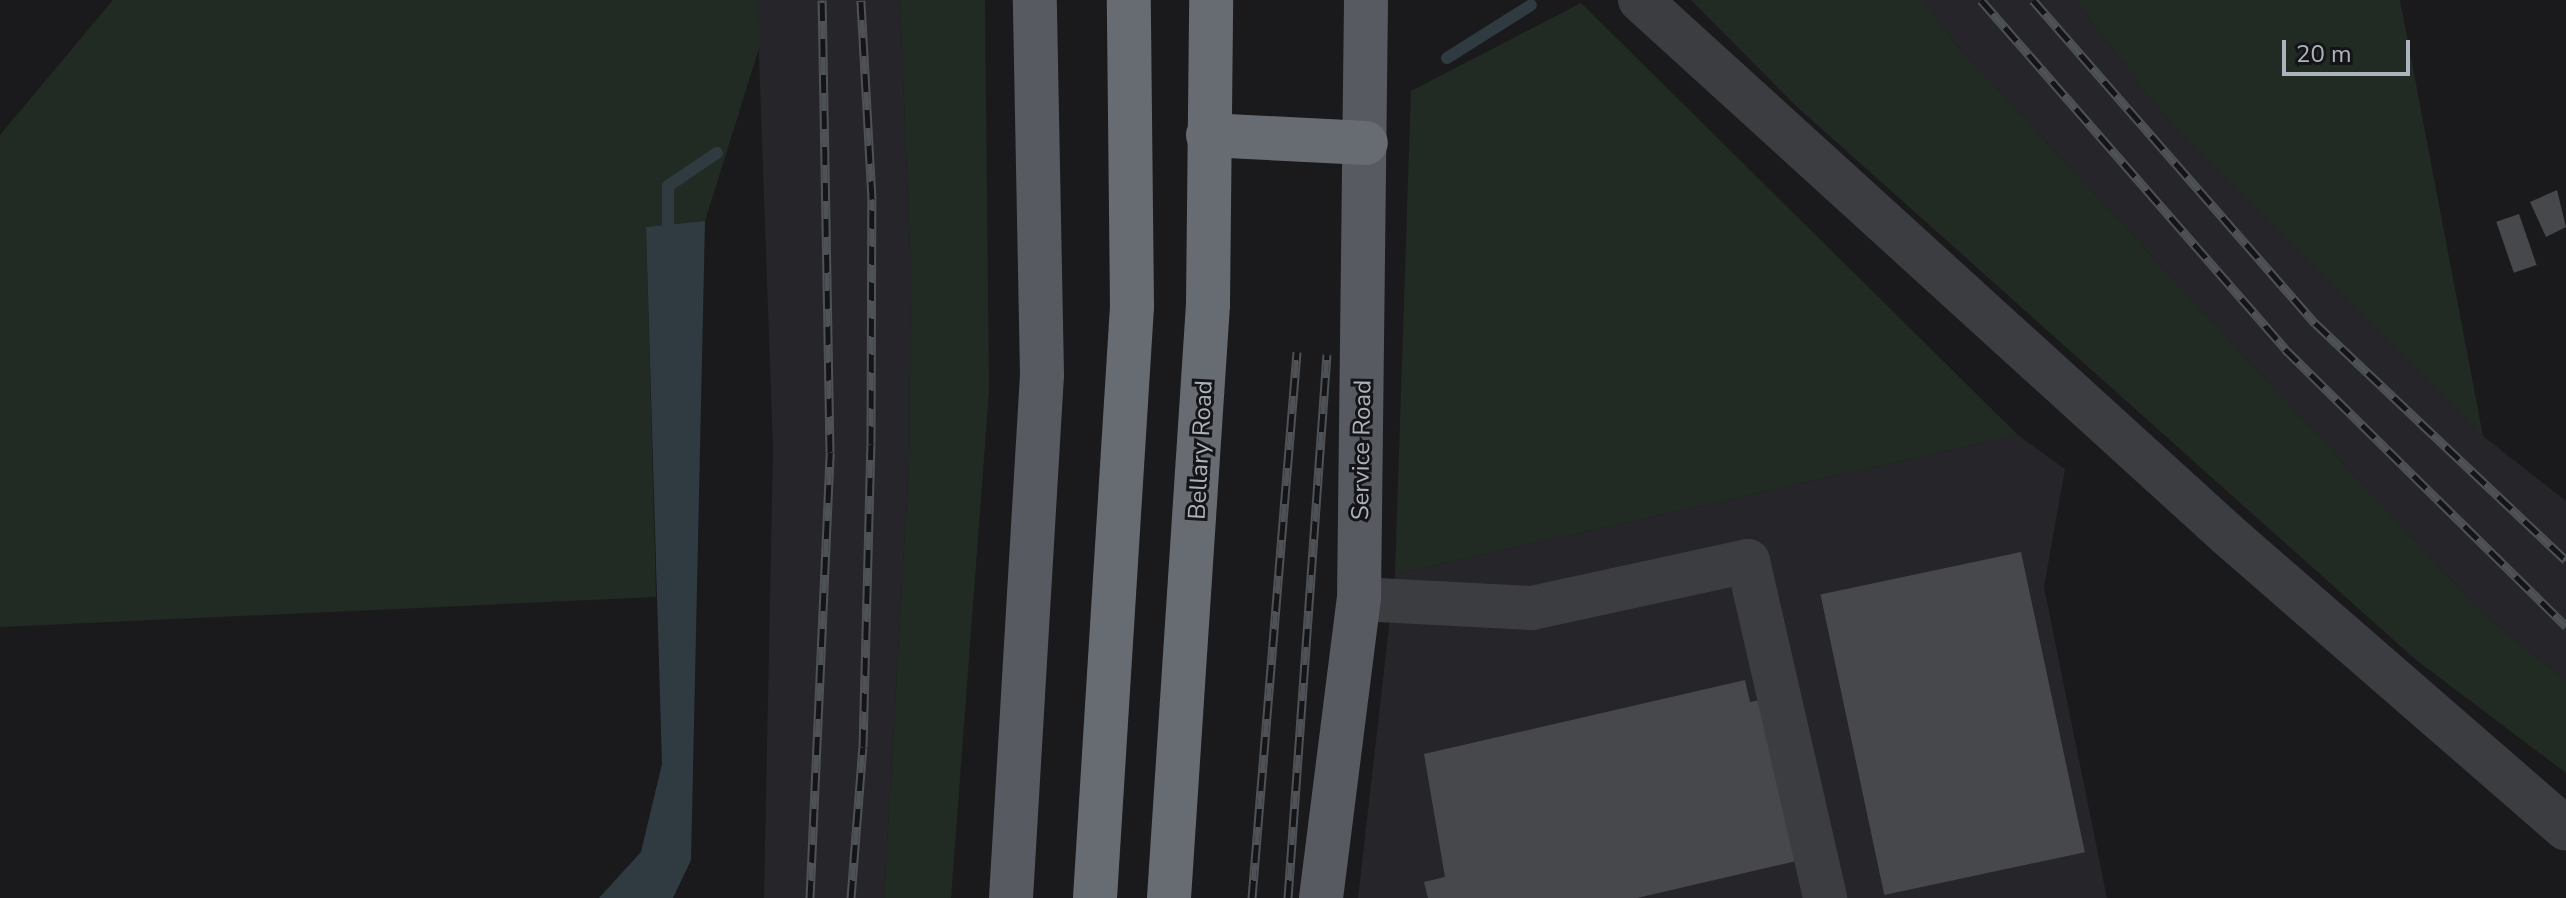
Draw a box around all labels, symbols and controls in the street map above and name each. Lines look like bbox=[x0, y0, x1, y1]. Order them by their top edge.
scale bar bbox=[2286, 24, 2414, 74]
text: 20 m bbox=[2296, 38, 2352, 70]
street label: Bellary Road bbox=[1183, 380, 1219, 520]
street label: Service Road bbox=[1346, 380, 1378, 520]

